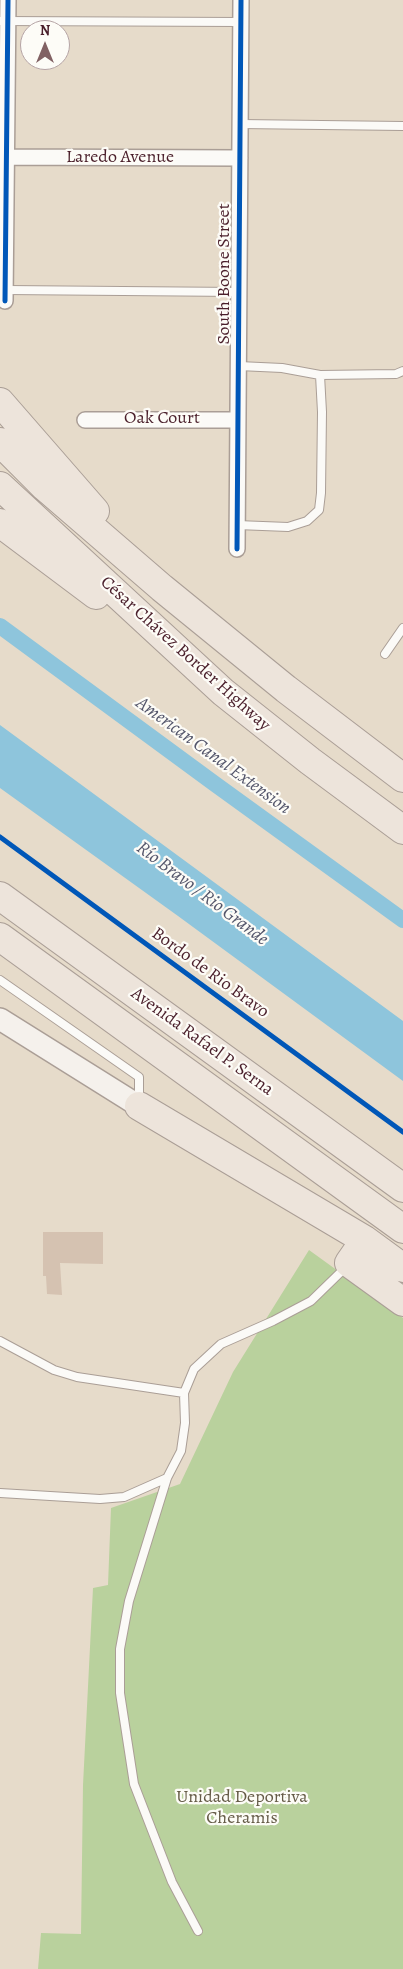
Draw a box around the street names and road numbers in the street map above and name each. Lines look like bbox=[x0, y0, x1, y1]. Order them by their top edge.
street label: Laredo Avenue bbox=[66, 147, 174, 169]
street label: South Boone Street bbox=[214, 203, 236, 345]
street label: Oak Court bbox=[124, 408, 200, 430]
street label: César Chávez Border Highway bbox=[96, 572, 274, 736]
street label: Bordo de Rio Bravo bbox=[147, 923, 273, 1023]
street label: Avenida Rafael P. Serna bbox=[127, 983, 277, 1101]

